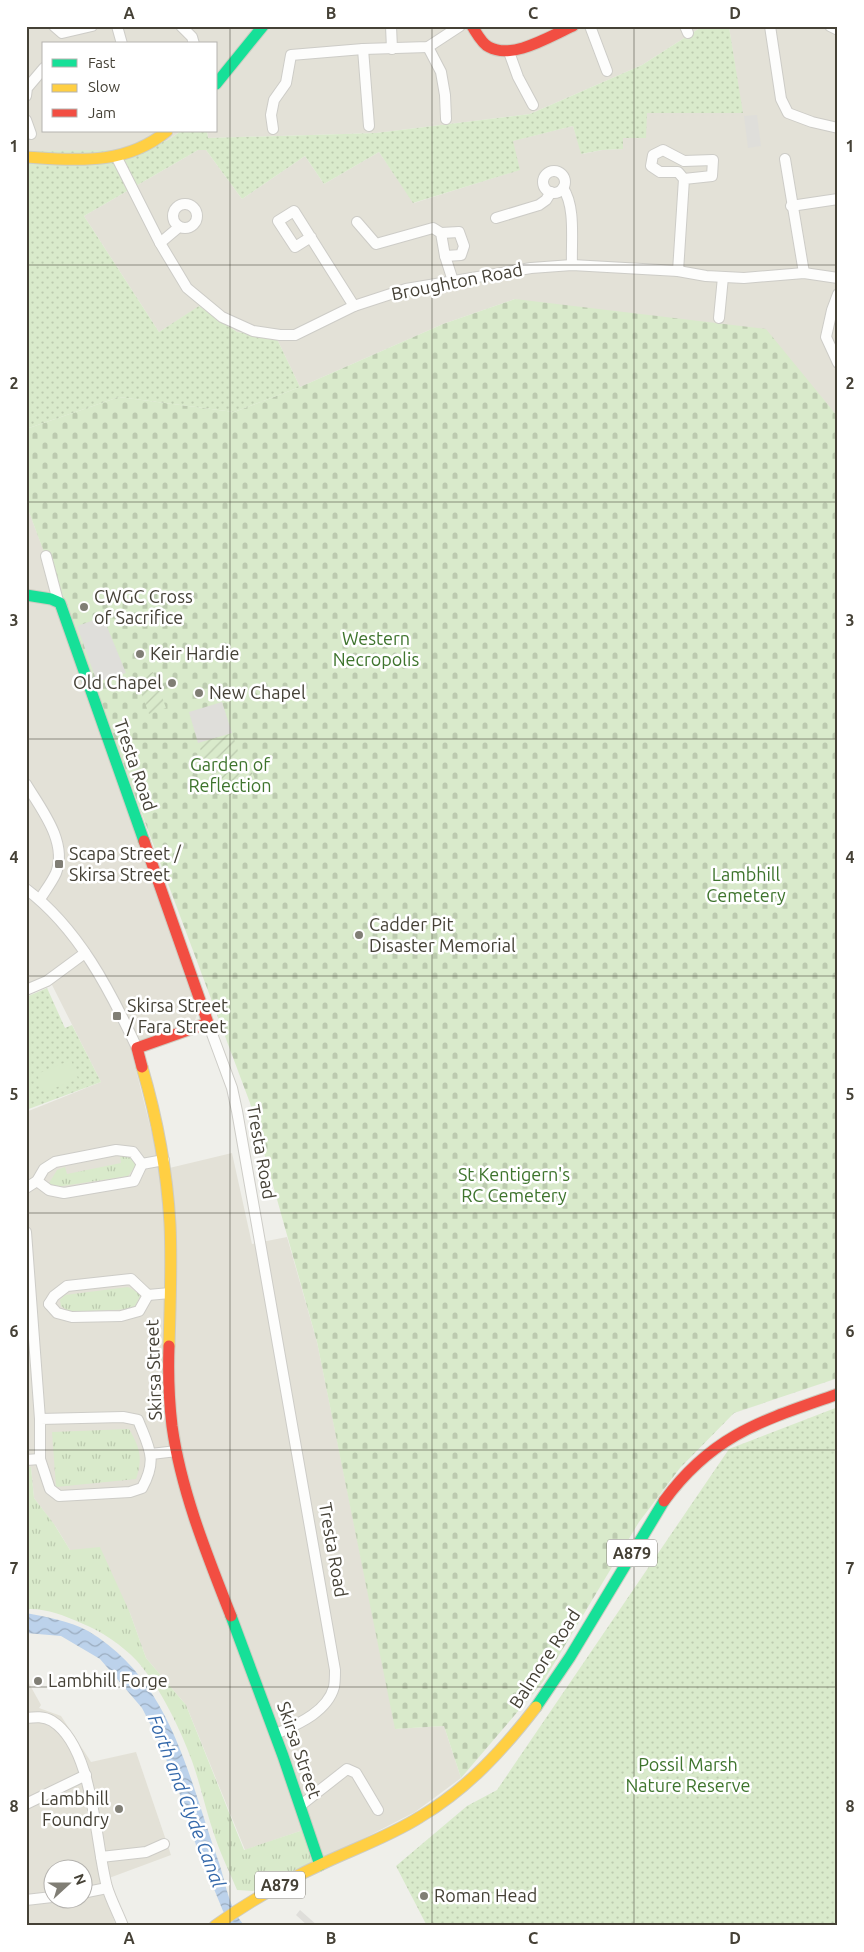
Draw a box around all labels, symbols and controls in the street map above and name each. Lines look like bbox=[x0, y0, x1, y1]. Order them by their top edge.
text: A bbox=[123, 4, 135, 22]
text: B bbox=[326, 4, 336, 22]
text: C bbox=[528, 4, 538, 22]
text: D bbox=[729, 4, 741, 22]
legend bbox=[42, 42, 218, 132]
text: Fast bbox=[88, 54, 116, 71]
text: Slow bbox=[88, 78, 121, 95]
text: Jam bbox=[88, 104, 116, 121]
text: 1 bbox=[9, 137, 19, 155]
text: 1 bbox=[845, 137, 855, 155]
street label: Broughton Road bbox=[390, 258, 524, 304]
text: 2 bbox=[9, 374, 19, 392]
text: 2 bbox=[845, 374, 855, 392]
place label: CWGC Cross of Sacrifice bbox=[94, 586, 193, 627]
marker: CWGC Cross of Sacrifice bbox=[78, 601, 90, 613]
text: 3 bbox=[9, 611, 19, 629]
text: 3 bbox=[845, 611, 855, 629]
park label: Western Necropolis bbox=[333, 628, 419, 669]
place label: Keir Hardie bbox=[150, 643, 239, 663]
marker: Keir Hardie bbox=[134, 648, 146, 660]
place label: Old Chapel bbox=[73, 672, 162, 692]
marker: Old Chapel bbox=[166, 677, 178, 689]
place label: New Chapel bbox=[209, 682, 306, 702]
marker: New Chapel bbox=[193, 687, 205, 699]
street label: Tresta Road bbox=[111, 716, 161, 813]
park label: Garden of Reflection bbox=[188, 754, 272, 795]
place label: Scapa Street / Skirsa Street bbox=[69, 843, 182, 884]
text: 4 bbox=[9, 848, 19, 866]
text: 4 bbox=[845, 848, 855, 866]
marker: Scapa Street / Skirsa Street bbox=[53, 858, 65, 870]
park label: Lambhill Cemetery bbox=[706, 864, 786, 905]
place label: Cadder Pit Disaster Memorial bbox=[369, 914, 516, 955]
marker: Cadder Pit Disaster Memorial bbox=[353, 929, 365, 941]
place label: Skirsa Street / Fara Street bbox=[126, 995, 228, 1036]
marker: Skirsa Street / Fara Street bbox=[111, 1010, 123, 1022]
text: 5 bbox=[9, 1085, 19, 1103]
text: 5 bbox=[845, 1085, 855, 1103]
street label: Tresta Road bbox=[244, 1103, 280, 1201]
park label: St Kentigern's RC Cemetery bbox=[458, 1164, 570, 1205]
street label: Skirsa Street bbox=[141, 1319, 165, 1421]
text: 6 bbox=[9, 1322, 19, 1340]
text: 6 bbox=[845, 1322, 855, 1340]
street label: Tresta Road bbox=[316, 1501, 352, 1599]
road number: A879 bbox=[607, 1540, 657, 1566]
text: 7 bbox=[9, 1559, 19, 1577]
text: 7 bbox=[845, 1559, 855, 1577]
street label: Balmore Road bbox=[505, 1605, 584, 1712]
place label: Lambhill Forge bbox=[48, 1670, 168, 1690]
marker: Lambhill Forge bbox=[32, 1675, 44, 1687]
street label: Skirsa Street bbox=[274, 1699, 326, 1801]
water label: Forth and Clyde Canal bbox=[144, 1711, 230, 1891]
park label: Possil Marsh Nature Reserve bbox=[625, 1754, 751, 1795]
place label: Lambhill Foundry bbox=[40, 1788, 109, 1829]
text: 8 bbox=[9, 1797, 19, 1815]
text: 8 bbox=[845, 1797, 855, 1815]
marker: Lambhill Foundry bbox=[113, 1803, 125, 1815]
north arrow bbox=[42, 1860, 92, 1910]
text: N bbox=[71, 1872, 89, 1887]
road number: A879 bbox=[255, 1872, 305, 1898]
place label: Roman Head bbox=[434, 1885, 537, 1905]
marker: Roman Head bbox=[418, 1890, 430, 1902]
text: A bbox=[123, 1929, 135, 1947]
text: B bbox=[326, 1929, 336, 1947]
text: C bbox=[528, 1929, 538, 1947]
text: D bbox=[729, 1929, 741, 1947]

